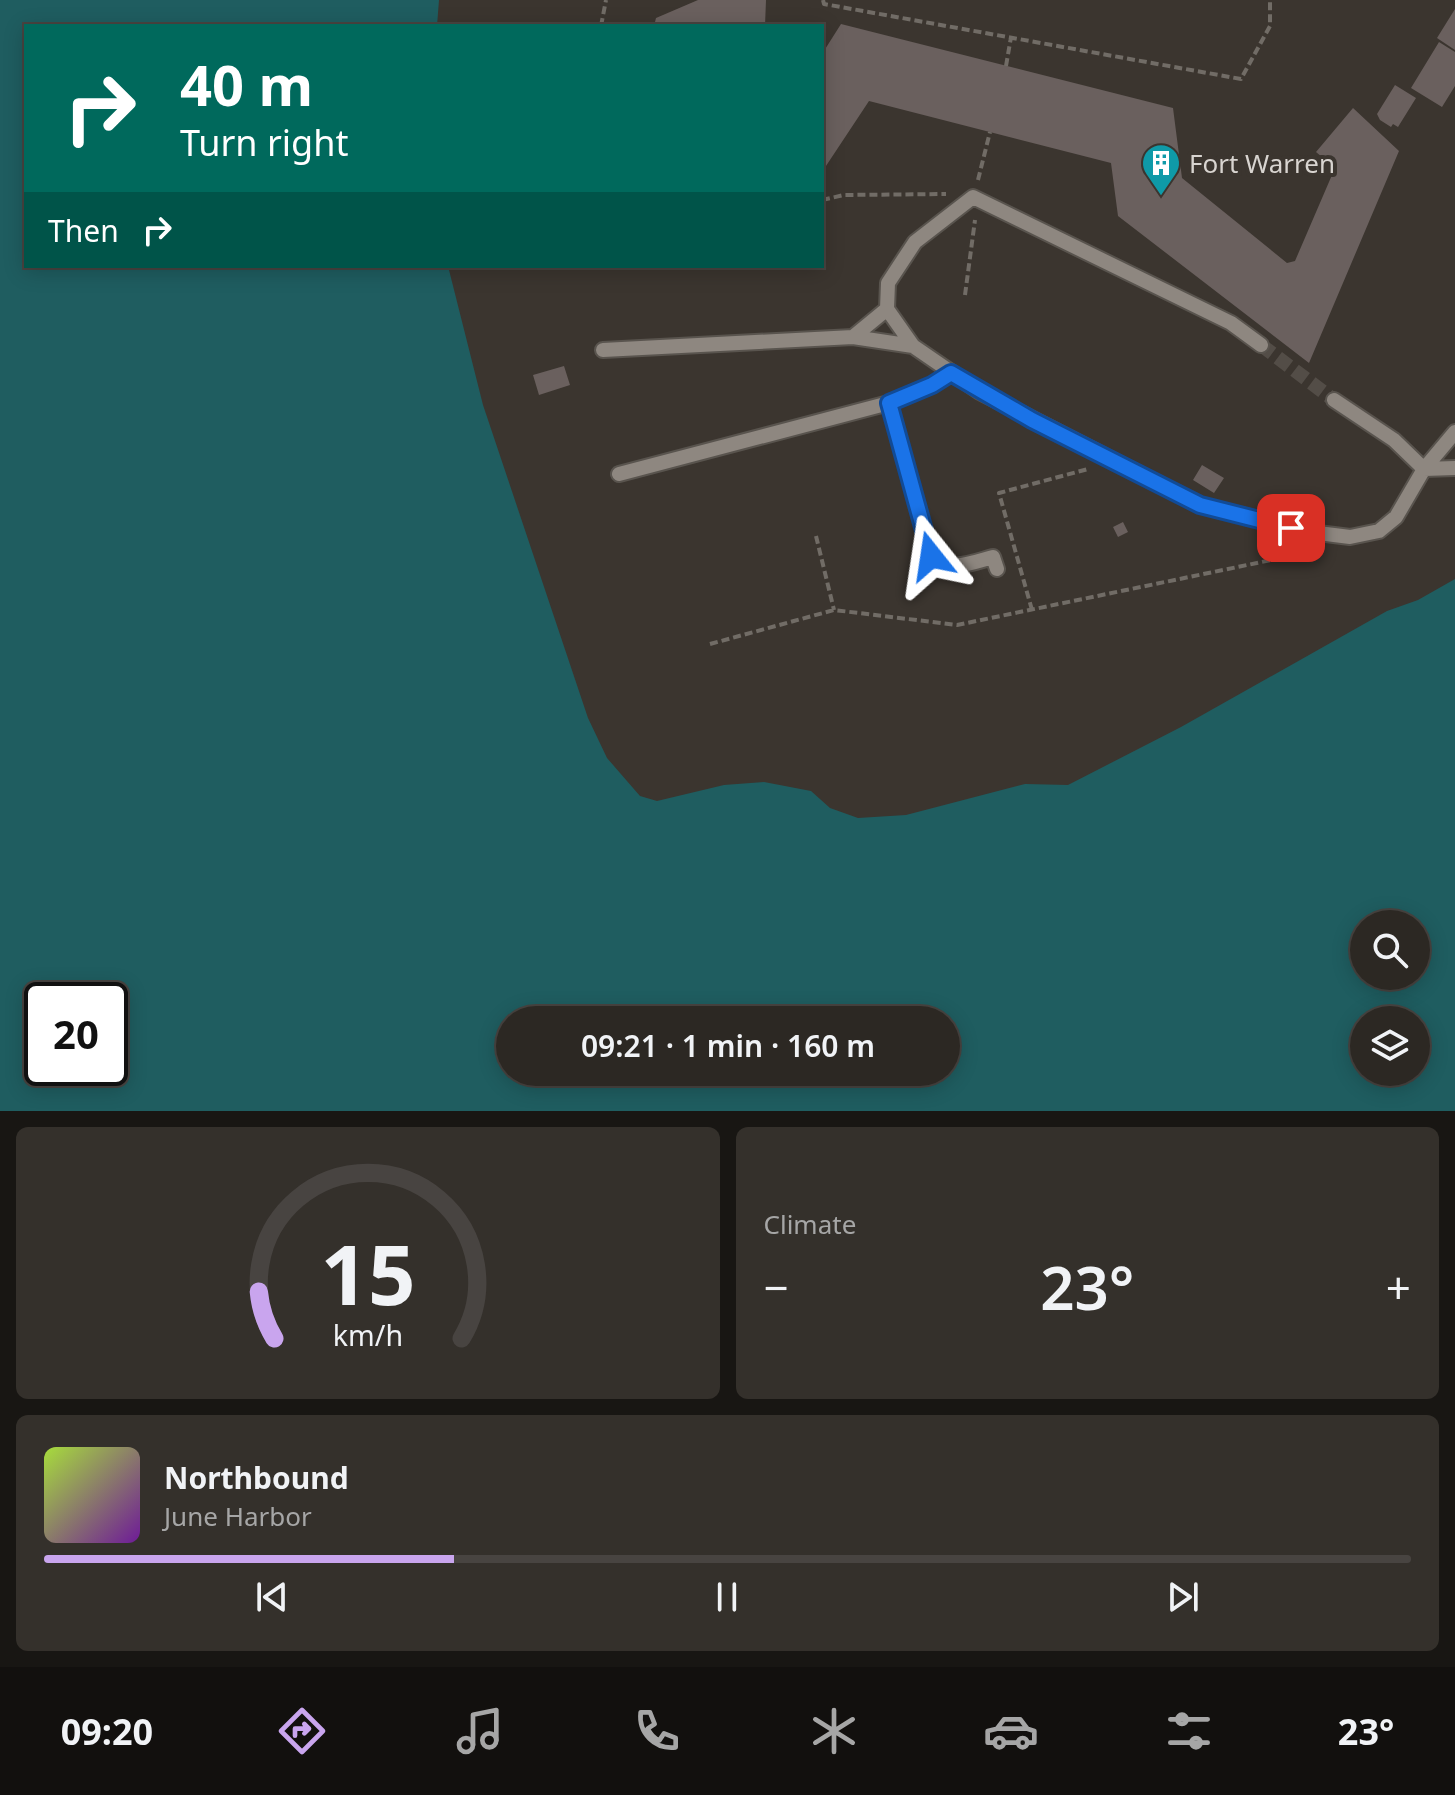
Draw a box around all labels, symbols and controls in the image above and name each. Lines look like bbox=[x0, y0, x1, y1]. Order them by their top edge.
text: 40 m bbox=[180, 46, 313, 122]
icon: right bbox=[48, 56, 152, 160]
text: Turn right bbox=[180, 118, 348, 167]
building icon: Fort Warren bbox=[1140, 142, 1182, 197]
place label: Fort Warren bbox=[1189, 145, 1335, 181]
icon: right bbox=[135, 208, 179, 252]
text: Then bbox=[48, 210, 119, 251]
pin bbox=[1257, 494, 1325, 562]
icon: arrive bbox=[1269, 506, 1313, 550]
position arrow bbox=[889, 514, 973, 598]
map controls bbox=[1350, 910, 1430, 1086]
button: search bbox=[1350, 910, 1430, 990]
speed limit sign: 20 bbox=[24, 982, 128, 1086]
button: layers bbox=[1350, 1006, 1430, 1086]
text: 09:21 · 1 min · 160 m bbox=[581, 1025, 875, 1066]
text: Climate bbox=[764, 1206, 856, 1242]
text: 15 bbox=[320, 1216, 415, 1329]
text: 23° bbox=[1040, 1246, 1134, 1328]
text: − bbox=[764, 1257, 789, 1317]
text: + bbox=[1386, 1257, 1411, 1317]
text: km/h bbox=[333, 1315, 403, 1354]
text: Northbound bbox=[164, 1457, 349, 1498]
text: June Harbor bbox=[164, 1498, 312, 1534]
icon: previous bbox=[250, 1575, 294, 1619]
icon: pause bbox=[705, 1575, 749, 1619]
icon: next bbox=[1161, 1575, 1205, 1619]
icon: directions bbox=[274, 1703, 330, 1759]
icon: music bbox=[452, 1703, 508, 1759]
icon: phone bbox=[629, 1703, 685, 1759]
icon: climate bbox=[806, 1703, 862, 1759]
icon: car bbox=[983, 1703, 1039, 1759]
icon: filters bbox=[1161, 1703, 1217, 1759]
text: 09:20 bbox=[61, 1707, 153, 1756]
text: 23° bbox=[1338, 1707, 1394, 1756]

